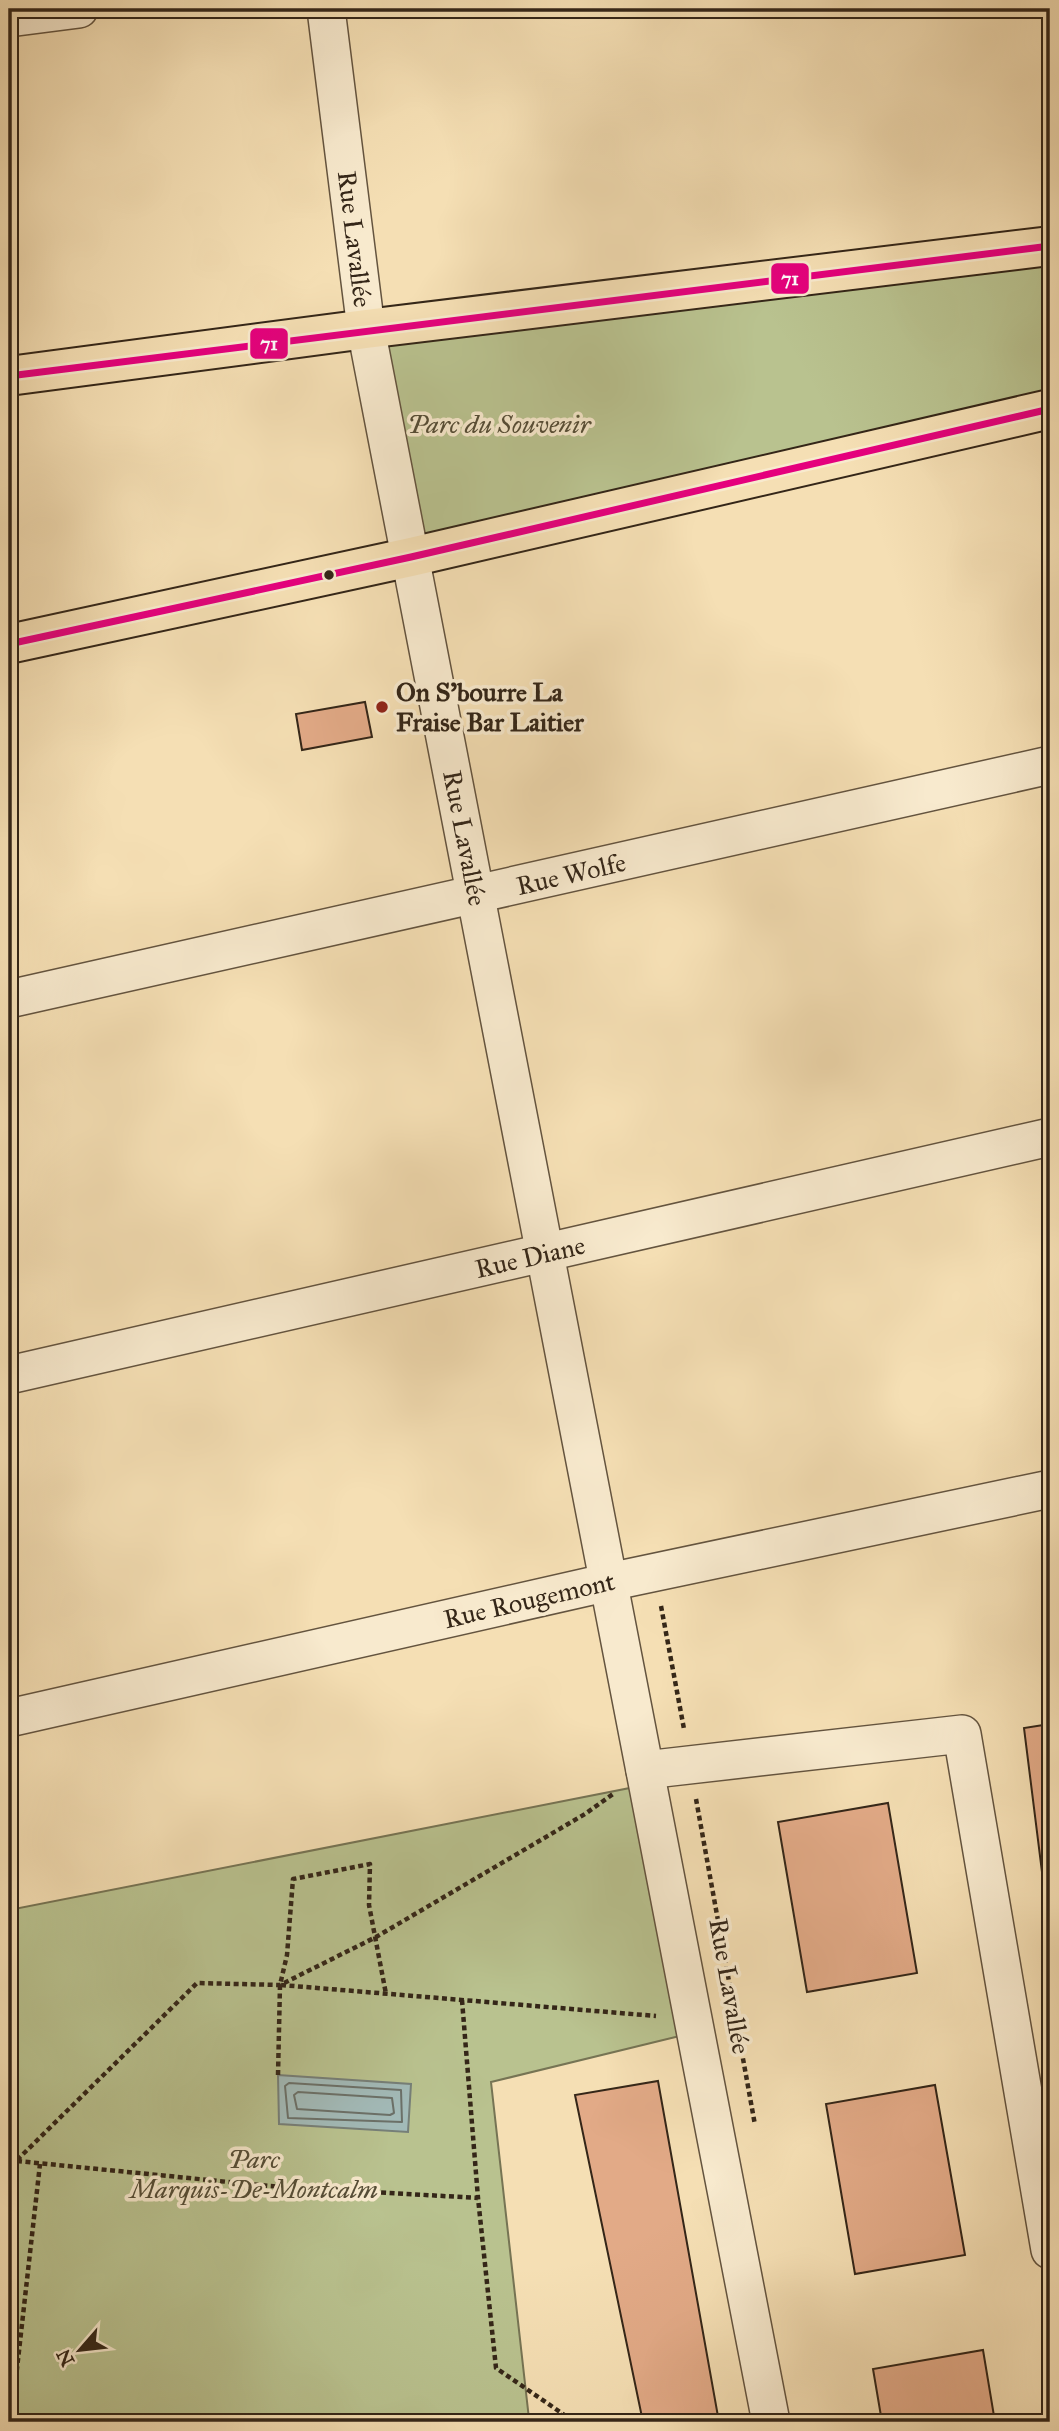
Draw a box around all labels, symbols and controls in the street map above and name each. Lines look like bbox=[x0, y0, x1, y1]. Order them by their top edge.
street label: Rue Lavallée bbox=[331, 169, 379, 309]
line badge: 71 bbox=[770, 262, 810, 295]
text: 71 bbox=[781, 267, 799, 290]
line badge: 71 bbox=[249, 327, 289, 360]
text: 71 bbox=[260, 332, 278, 355]
park label: Parc du Souvenir bbox=[407, 408, 592, 440]
unlabelled marker bbox=[322, 568, 336, 582]
place label: On S'bourre La Fraise Bar Laitier bbox=[396, 676, 585, 738]
marker: On S'bourre La Fraise Bar Laitier bbox=[374, 699, 390, 715]
street label: Rue Lavallée bbox=[436, 768, 494, 909]
street label: Rue Wolfe bbox=[513, 846, 629, 902]
street label: Rue Diane bbox=[472, 1229, 588, 1285]
street label: Rue Rougemont bbox=[440, 1565, 618, 1635]
street label: Rue Lavallée bbox=[702, 1916, 758, 2057]
park label: Parc Marquis-De-Montcalm bbox=[127, 2143, 378, 2205]
north arrow bbox=[46, 2316, 116, 2386]
text: N bbox=[51, 2345, 79, 2370]

